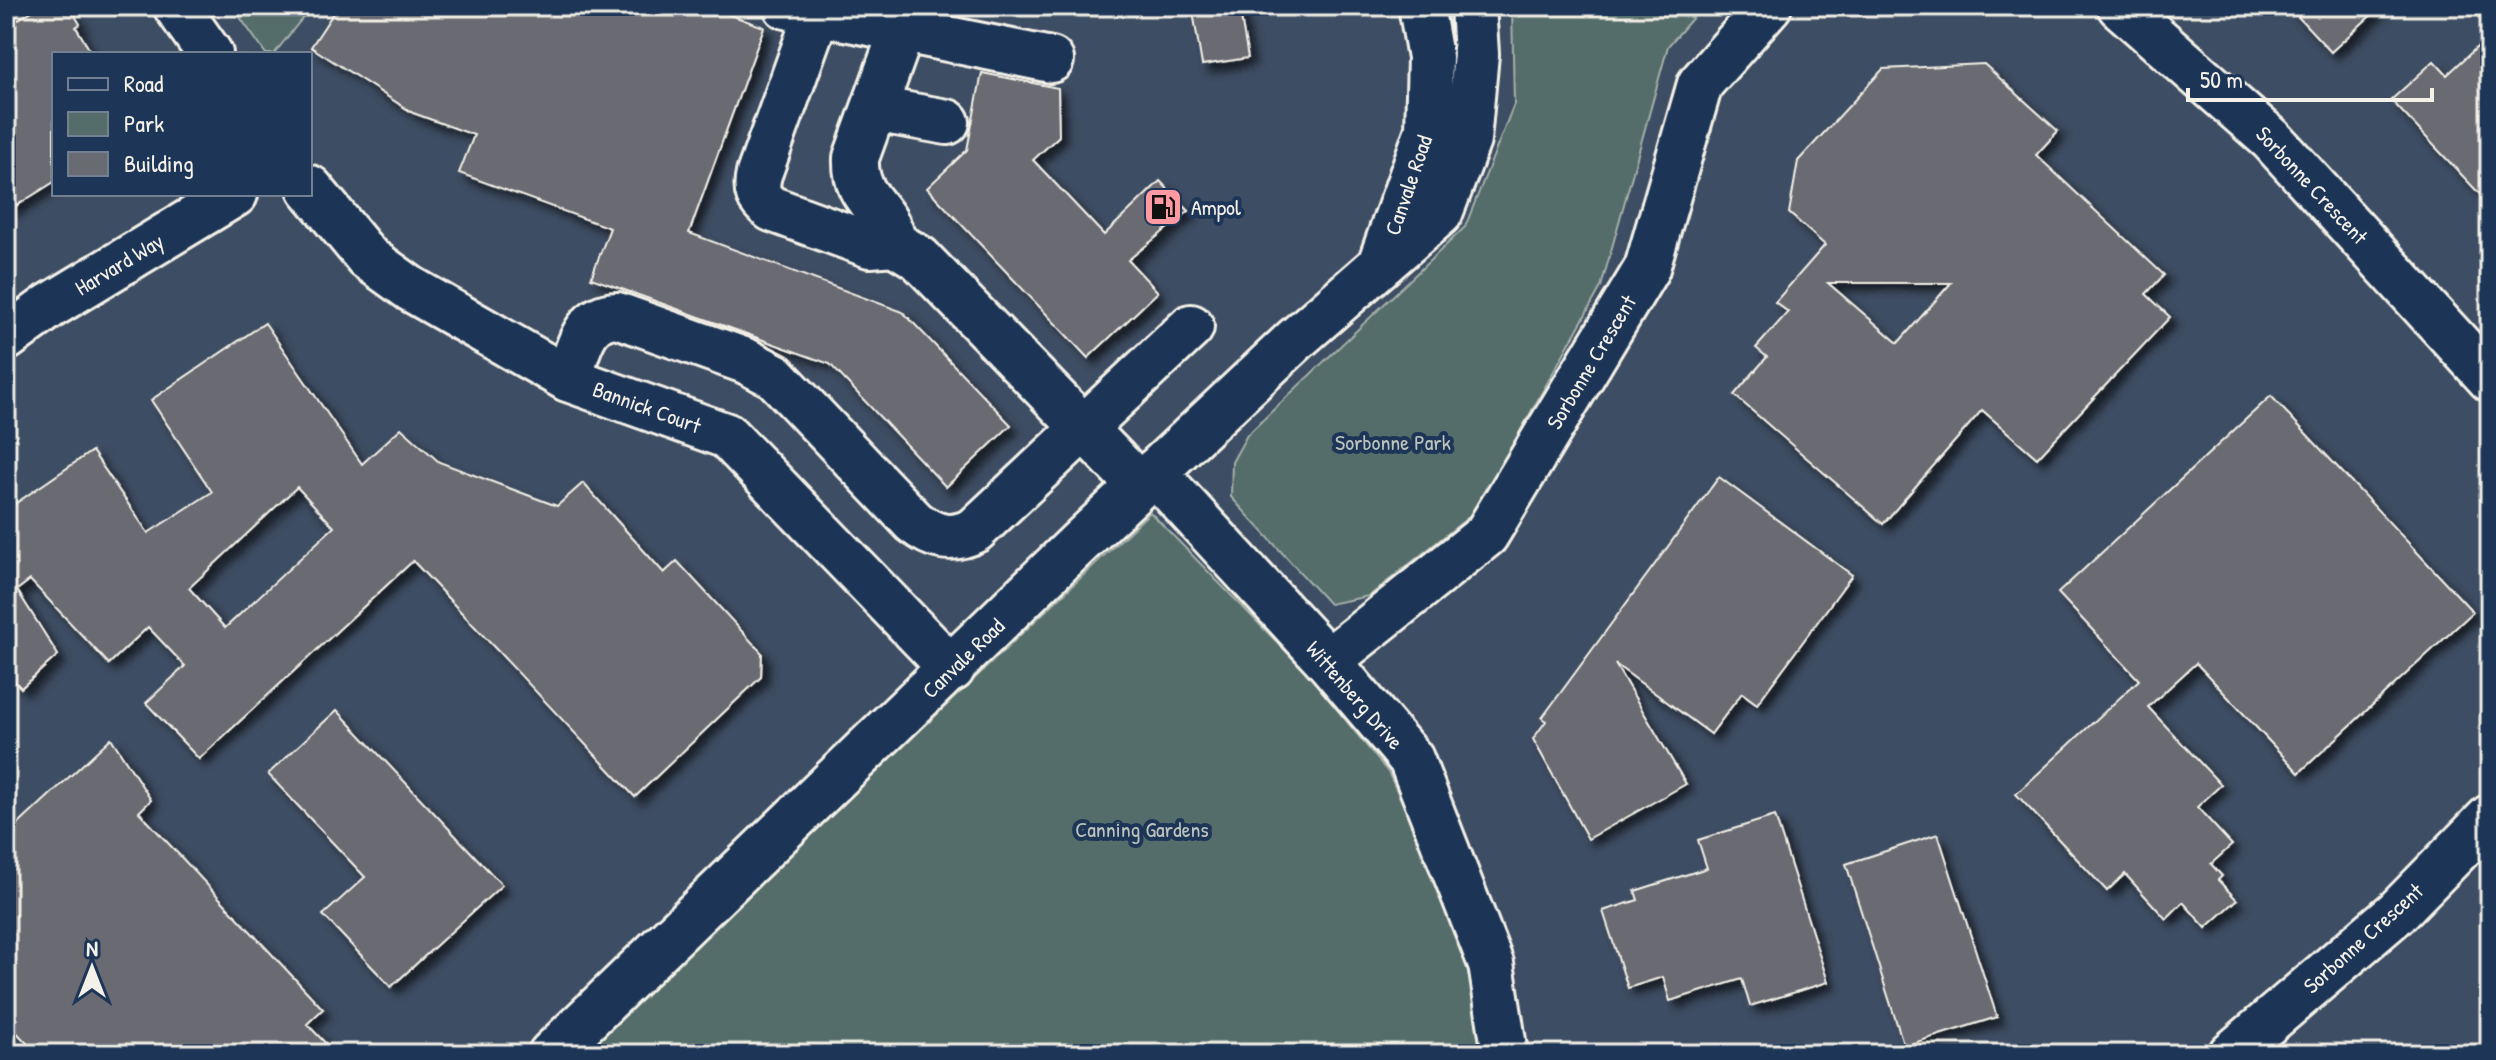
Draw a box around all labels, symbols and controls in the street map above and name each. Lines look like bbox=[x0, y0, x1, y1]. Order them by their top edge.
legend bbox=[52, 52, 312, 196]
scale bar bbox=[2188, 52, 2432, 102]
text: 50 m bbox=[2200, 63, 2243, 95]
text: Road bbox=[124, 67, 163, 99]
text: Park bbox=[124, 107, 164, 139]
street label: Sorbonne Crescent bbox=[2249, 119, 2375, 251]
street label: Canvale Road bbox=[1377, 131, 1439, 239]
text: Building bbox=[124, 147, 194, 179]
fuel station icon: Ampol bbox=[1142, 186, 1184, 228]
place label: Ampol bbox=[1191, 192, 1241, 222]
street label: Harvard Way bbox=[69, 226, 169, 302]
street label: Sorbonne Crescent bbox=[1539, 289, 1643, 435]
street label: Bannick Court bbox=[589, 374, 706, 441]
park label: Sorbonne Park bbox=[1335, 427, 1451, 457]
street label: Canvale Road bbox=[915, 611, 1011, 705]
street label: Wittenberg Drive bbox=[1299, 634, 1411, 756]
park label: Canning Gardens bbox=[1075, 814, 1209, 844]
street label: Sorbonne Crescent bbox=[2297, 876, 2430, 1000]
north arrow bbox=[52, 928, 132, 1008]
text: N bbox=[86, 933, 98, 963]

